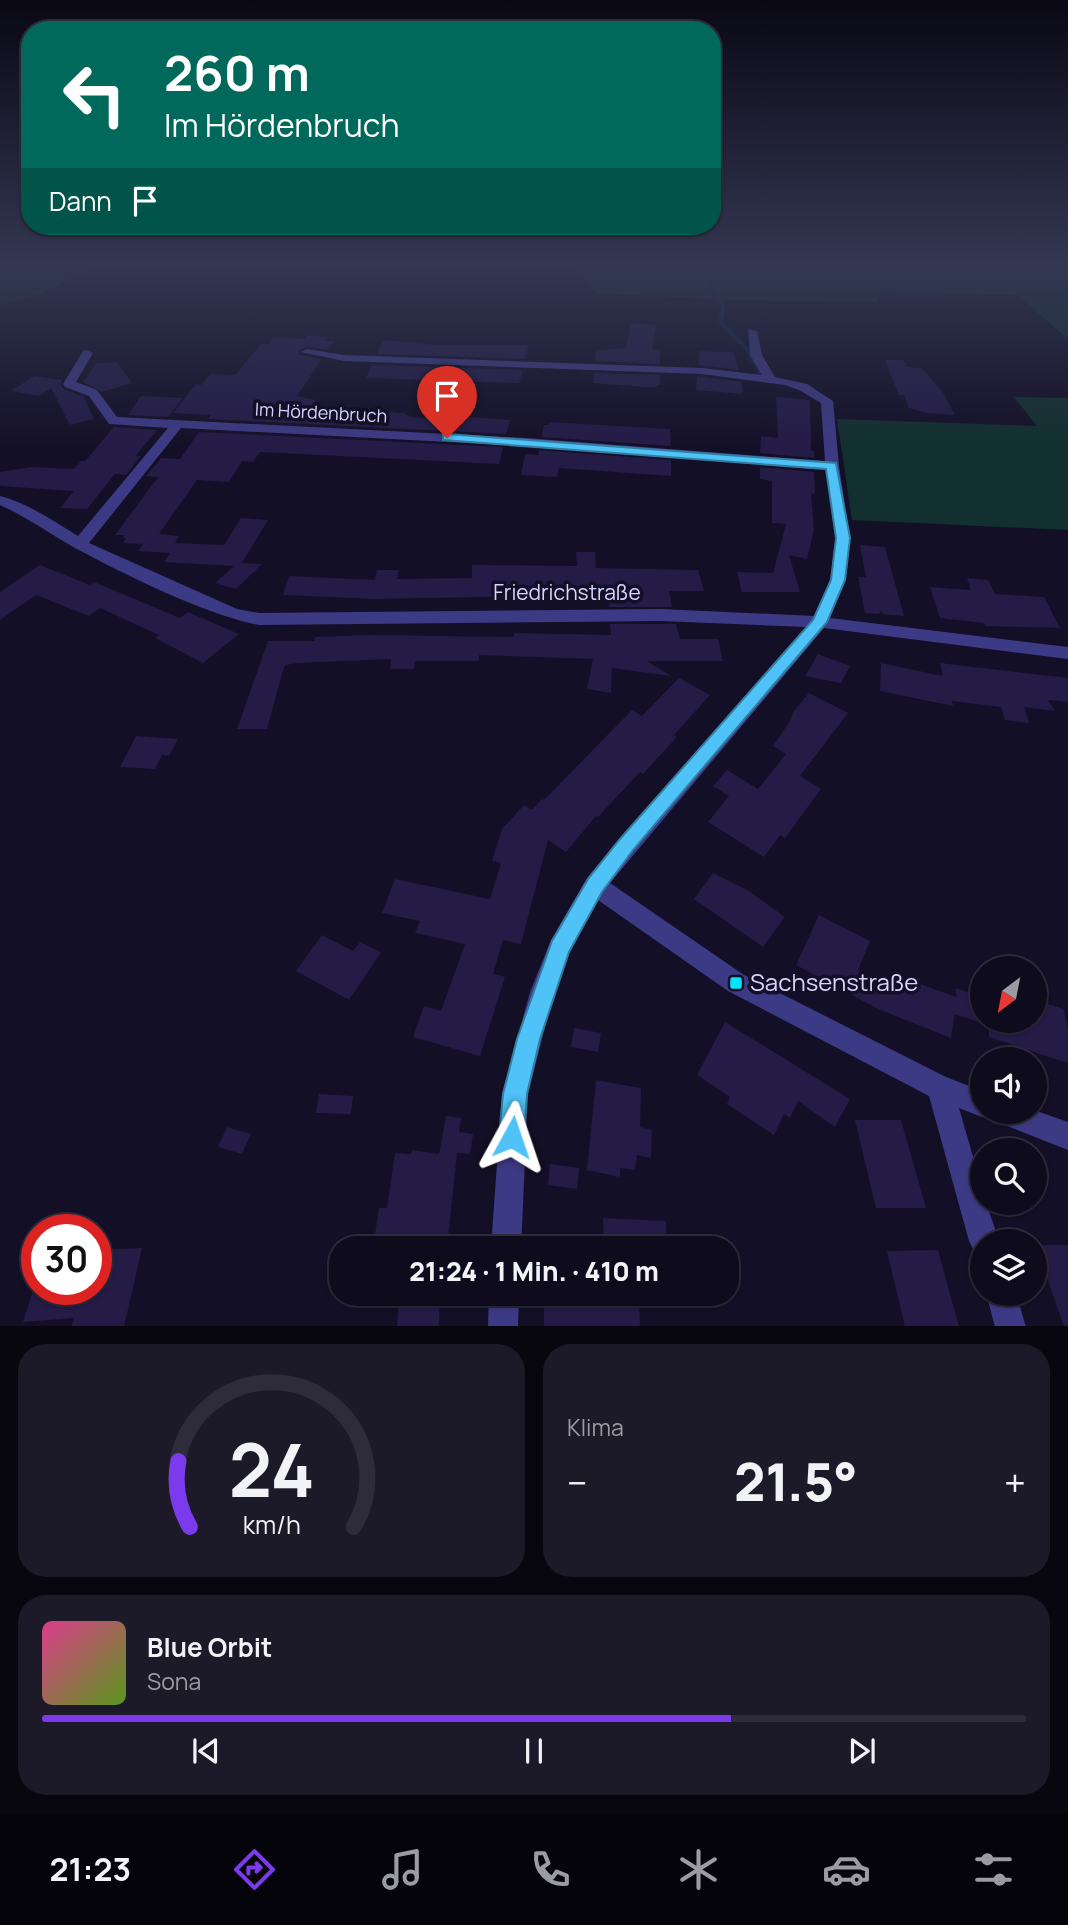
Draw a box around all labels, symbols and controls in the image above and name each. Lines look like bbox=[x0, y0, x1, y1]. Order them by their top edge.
text: 260 m bbox=[164, 39, 310, 106]
icon: left bbox=[49, 49, 140, 140]
text: Im Hördenbruch bbox=[164, 103, 399, 147]
icon: arrive bbox=[126, 182, 164, 220]
text: Dann bbox=[49, 183, 112, 219]
pin bbox=[417, 366, 477, 438]
icon: arrive bbox=[428, 377, 466, 415]
street label: Im Hördenbruch bbox=[254, 397, 388, 427]
street label: Friedrichstraße bbox=[493, 578, 641, 606]
north arrow bbox=[970, 956, 1046, 1032]
map controls bbox=[970, 956, 1047, 1306]
place label: Sachsenstraße bbox=[750, 965, 918, 998]
marker: Sachsenstraße bbox=[728, 975, 744, 991]
button: sound bbox=[970, 1047, 1047, 1124]
position arrow bbox=[475, 1100, 549, 1174]
button: search bbox=[970, 1138, 1047, 1215]
speed limit sign: 30 bbox=[21, 1214, 112, 1305]
button: layers bbox=[970, 1229, 1047, 1306]
text: 21:24 · 1 Min. · 410 m bbox=[409, 1253, 659, 1289]
text: Klima bbox=[567, 1411, 624, 1443]
text: 24 bbox=[228, 1419, 315, 1519]
text: 21.5° bbox=[734, 1446, 858, 1517]
text: − bbox=[567, 1456, 588, 1508]
text: + bbox=[1004, 1456, 1026, 1508]
text: km/h bbox=[242, 1506, 301, 1541]
text: Blue Orbit bbox=[147, 1629, 272, 1665]
text: Sona bbox=[147, 1665, 201, 1697]
icon: previous bbox=[187, 1732, 225, 1770]
icon: pause bbox=[515, 1732, 553, 1770]
icon: next bbox=[843, 1732, 881, 1770]
icon: directions bbox=[230, 1845, 279, 1894]
icon: music bbox=[378, 1845, 427, 1894]
icon: phone bbox=[526, 1845, 575, 1894]
icon: climate bbox=[674, 1845, 723, 1894]
icon: car bbox=[822, 1845, 871, 1894]
icon: filters bbox=[969, 1845, 1018, 1894]
text: 21:23 bbox=[49, 1847, 131, 1891]

